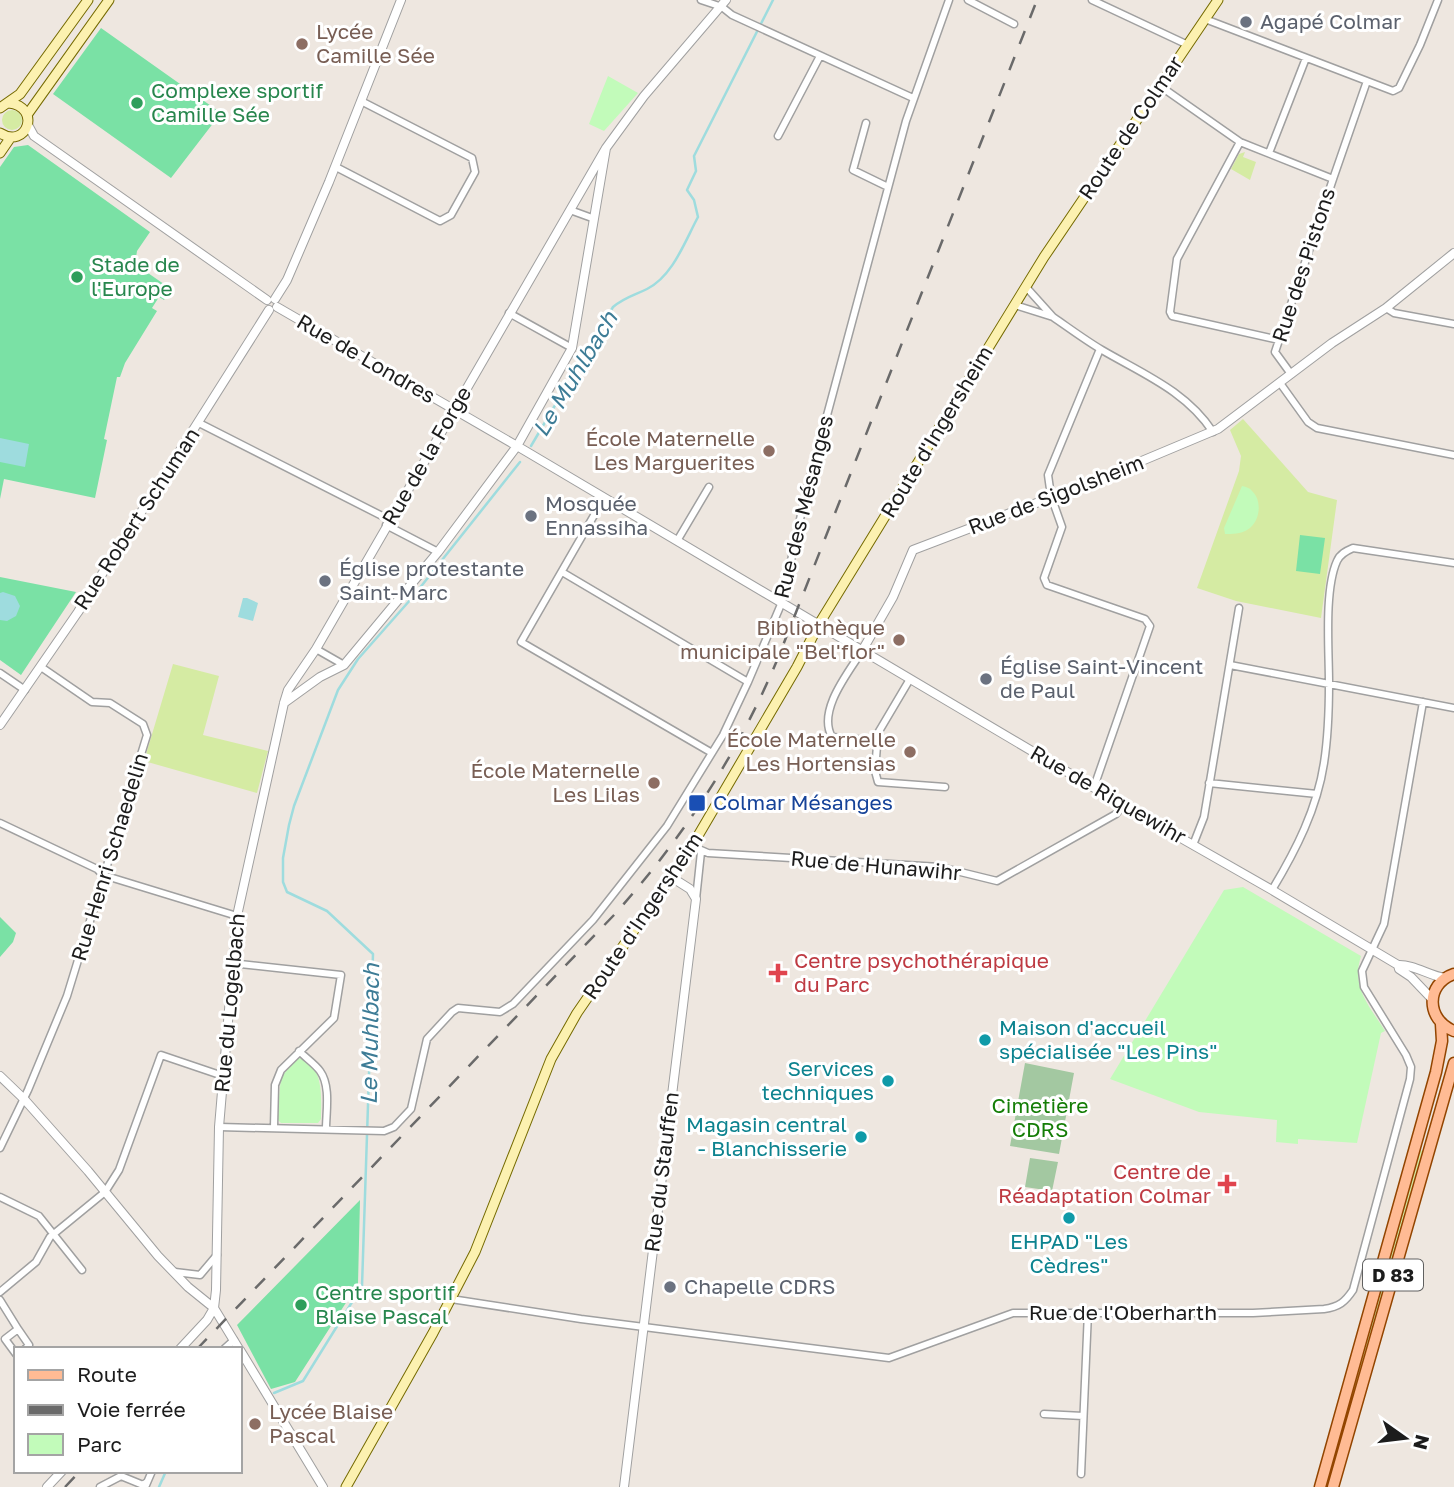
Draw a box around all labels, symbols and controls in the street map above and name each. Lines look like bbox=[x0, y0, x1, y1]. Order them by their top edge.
place label: Agapé Colmar bbox=[1260, 8, 1401, 34]
marker: Agapé Colmar bbox=[1238, 14, 1254, 30]
place label: Lycée Camille Sée bbox=[316, 18, 435, 68]
marker: Lycée Camille Sée bbox=[294, 36, 310, 52]
street label: Route de Colmar bbox=[1072, 51, 1188, 204]
place label: Complexe sportif Camille Sée bbox=[151, 77, 323, 127]
marker: Complexe sportif Camille Sée bbox=[129, 95, 145, 111]
street label: Rue des Pistons bbox=[1266, 184, 1340, 345]
place label: Stade de l'Europe bbox=[91, 251, 180, 301]
marker: Stade de l'Europe bbox=[69, 269, 85, 285]
water label: Le Muhlbach bbox=[526, 305, 623, 441]
street label: Rue de Londres bbox=[293, 308, 440, 408]
street label: Route d'Ingersheim bbox=[875, 341, 998, 522]
street label: Rue de la Forge bbox=[376, 381, 476, 530]
street label: Rue des Mésanges bbox=[768, 412, 838, 601]
street label: Rue Robert Schuman bbox=[68, 423, 205, 614]
place label: École Maternelle Les Marguerites bbox=[585, 425, 755, 475]
marker: École Maternelle Les Marguerites bbox=[761, 443, 777, 459]
street label: Rue de Sigolsheim bbox=[964, 449, 1147, 540]
place label: Mosquée Ennassiha bbox=[545, 490, 648, 540]
marker: Mosquée Ennassiha bbox=[523, 508, 539, 524]
place label: Église protestante Saint-Marc bbox=[339, 555, 524, 605]
marker: Église protestante Saint-Marc bbox=[317, 573, 333, 589]
place label: Bibliothèque municipale "Bel'flor" bbox=[680, 614, 885, 664]
marker: Bibliothèque municipale "Bel'flor" bbox=[891, 632, 907, 648]
place label: Église Saint-Vincent de Paul bbox=[1000, 653, 1203, 703]
marker: Église Saint-Vincent de Paul bbox=[978, 671, 994, 687]
place label: École Maternelle Les Hortensias bbox=[726, 726, 896, 776]
street label: Rue de Riquewihr bbox=[1026, 739, 1191, 849]
marker: École Maternelle Les Hortensias bbox=[902, 744, 918, 760]
street label: Rue Henri Schaedelin bbox=[65, 749, 153, 964]
place label: École Maternelle Les Lilas bbox=[470, 757, 640, 807]
marker: École Maternelle Les Lilas bbox=[646, 775, 662, 791]
place label: Colmar Mésanges bbox=[713, 789, 893, 815]
marker: Colmar Mésanges bbox=[687, 793, 707, 813]
street label: Route d'Ingersheim bbox=[577, 827, 708, 1004]
street label: Rue de Hunawihr bbox=[790, 845, 963, 885]
street label: Rue du Logelbach bbox=[208, 912, 250, 1094]
place label: Centre psychothérapique du Parc bbox=[794, 947, 1049, 997]
water label: Le Muhlbach bbox=[354, 962, 384, 1105]
marker: Centre psychothérapique du Parc bbox=[768, 963, 788, 983]
place label: Maison d'accueil spécialisée "Les Pins" bbox=[999, 1014, 1217, 1064]
marker: Maison d'accueil spécialisée "Les Pins" bbox=[977, 1032, 993, 1048]
place label: Services techniques bbox=[762, 1055, 874, 1105]
marker: Services techniques bbox=[880, 1073, 896, 1089]
street label: Rue du Stauffen bbox=[638, 1090, 684, 1254]
park label: Cimetière CDRS bbox=[991, 1092, 1089, 1142]
place label: Magasin central - Blanchisserie bbox=[686, 1111, 847, 1161]
marker: Magasin central - Blanchisserie bbox=[853, 1129, 869, 1145]
place label: Centre de Réadaptation Colmar bbox=[998, 1158, 1211, 1208]
marker: Centre de Réadaptation Colmar bbox=[1217, 1174, 1237, 1194]
marker: EHPAD "Les Cèdres" bbox=[1061, 1210, 1077, 1226]
place label: EHPAD "Les Cèdres" bbox=[1010, 1228, 1128, 1278]
road number: D 83 bbox=[1363, 1260, 1423, 1290]
place label: Chapelle CDRS bbox=[684, 1273, 836, 1299]
place label: Centre sportif Blaise Pascal bbox=[315, 1279, 455, 1329]
marker: Chapelle CDRS bbox=[662, 1279, 678, 1295]
marker: Centre sportif Blaise Pascal bbox=[293, 1297, 309, 1313]
street label: Rue de l'Oberharth bbox=[1029, 1299, 1217, 1325]
legend bbox=[14, 1347, 242, 1473]
text: Route bbox=[77, 1361, 137, 1387]
text: Voie ferrée bbox=[77, 1396, 186, 1422]
place label: Lycée Blaise Pascal bbox=[269, 1398, 393, 1448]
north arrow bbox=[1370, 1403, 1440, 1473]
marker: Lycée Blaise Pascal bbox=[247, 1416, 263, 1432]
text: Parc bbox=[77, 1431, 122, 1457]
text: N bbox=[1409, 1432, 1435, 1452]

